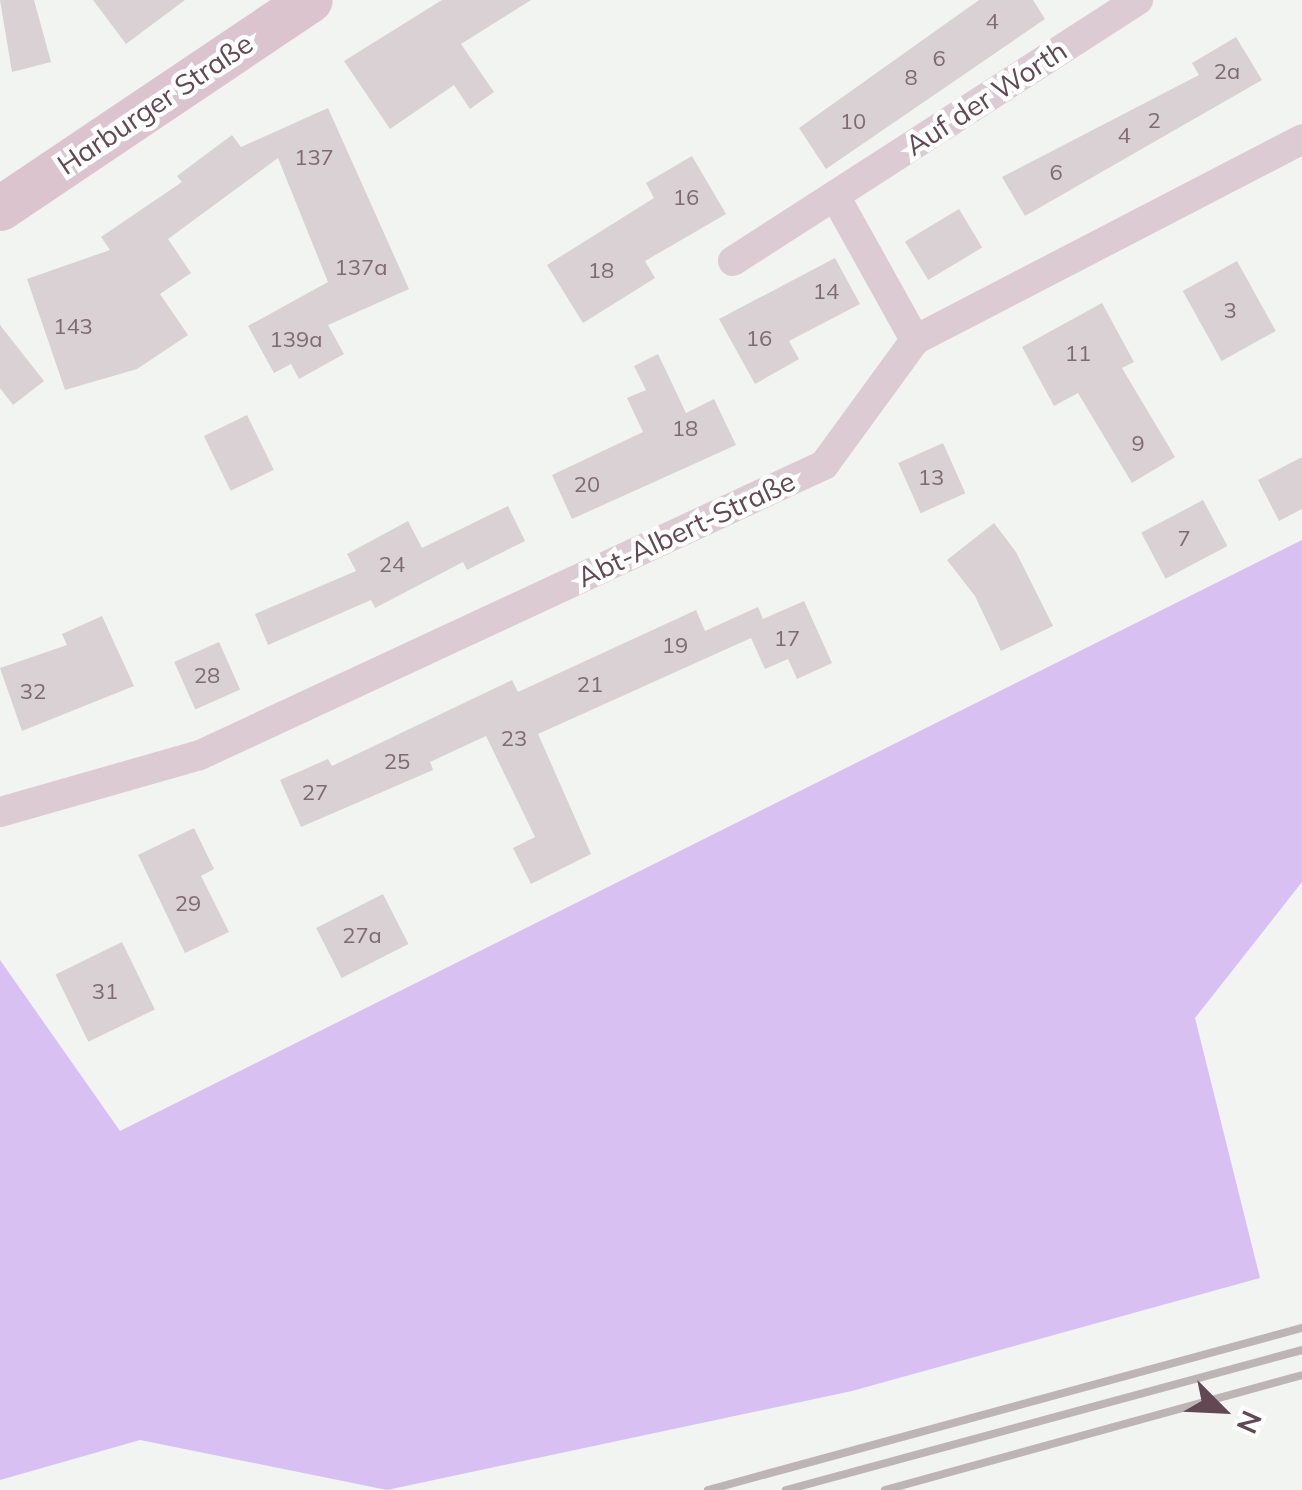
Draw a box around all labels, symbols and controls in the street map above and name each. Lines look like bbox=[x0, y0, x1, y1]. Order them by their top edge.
house number: 4 bbox=[985, 9, 999, 35]
street label: Harburger Straße bbox=[51, 26, 259, 182]
street label: Auf der Worth bbox=[899, 33, 1073, 163]
house number: 6 bbox=[932, 46, 946, 72]
house number: 2a bbox=[1214, 59, 1240, 85]
house number: 8 bbox=[904, 65, 918, 91]
house number: 2 bbox=[1147, 108, 1161, 134]
house number: 10 bbox=[840, 109, 866, 135]
house number: 4 bbox=[1117, 123, 1131, 149]
house number: 137 bbox=[294, 145, 334, 171]
house number: 6 bbox=[1049, 160, 1063, 186]
house number: 16 bbox=[673, 185, 699, 211]
house number: 137a bbox=[335, 255, 387, 281]
house number: 18 bbox=[588, 258, 614, 284]
house number: 14 bbox=[813, 279, 839, 305]
house number: 3 bbox=[1223, 298, 1237, 324]
house number: 143 bbox=[53, 314, 93, 340]
house number: 16 bbox=[746, 326, 772, 352]
house number: 139a bbox=[270, 327, 322, 353]
house number: 11 bbox=[1065, 341, 1091, 367]
house number: 18 bbox=[672, 416, 698, 442]
house number: 9 bbox=[1131, 431, 1145, 457]
street label: Abt-Albert-Straße bbox=[572, 464, 800, 594]
house number: 13 bbox=[918, 465, 944, 491]
house number: 20 bbox=[574, 472, 600, 498]
house number: 7 bbox=[1177, 526, 1191, 552]
house number: 24 bbox=[379, 552, 405, 578]
house number: 17 bbox=[774, 626, 800, 652]
house number: 19 bbox=[662, 633, 688, 659]
house number: 28 bbox=[194, 663, 220, 689]
house number: 21 bbox=[577, 672, 603, 698]
house number: 32 bbox=[20, 679, 46, 705]
house number: 23 bbox=[501, 726, 527, 752]
house number: 25 bbox=[384, 749, 410, 775]
house number: 27 bbox=[302, 780, 328, 806]
house number: 29 bbox=[175, 891, 201, 917]
house number: 27a bbox=[342, 923, 382, 949]
house number: 31 bbox=[92, 979, 118, 1005]
north arrow bbox=[1172, 1360, 1272, 1460]
text: N bbox=[1230, 1406, 1270, 1439]

